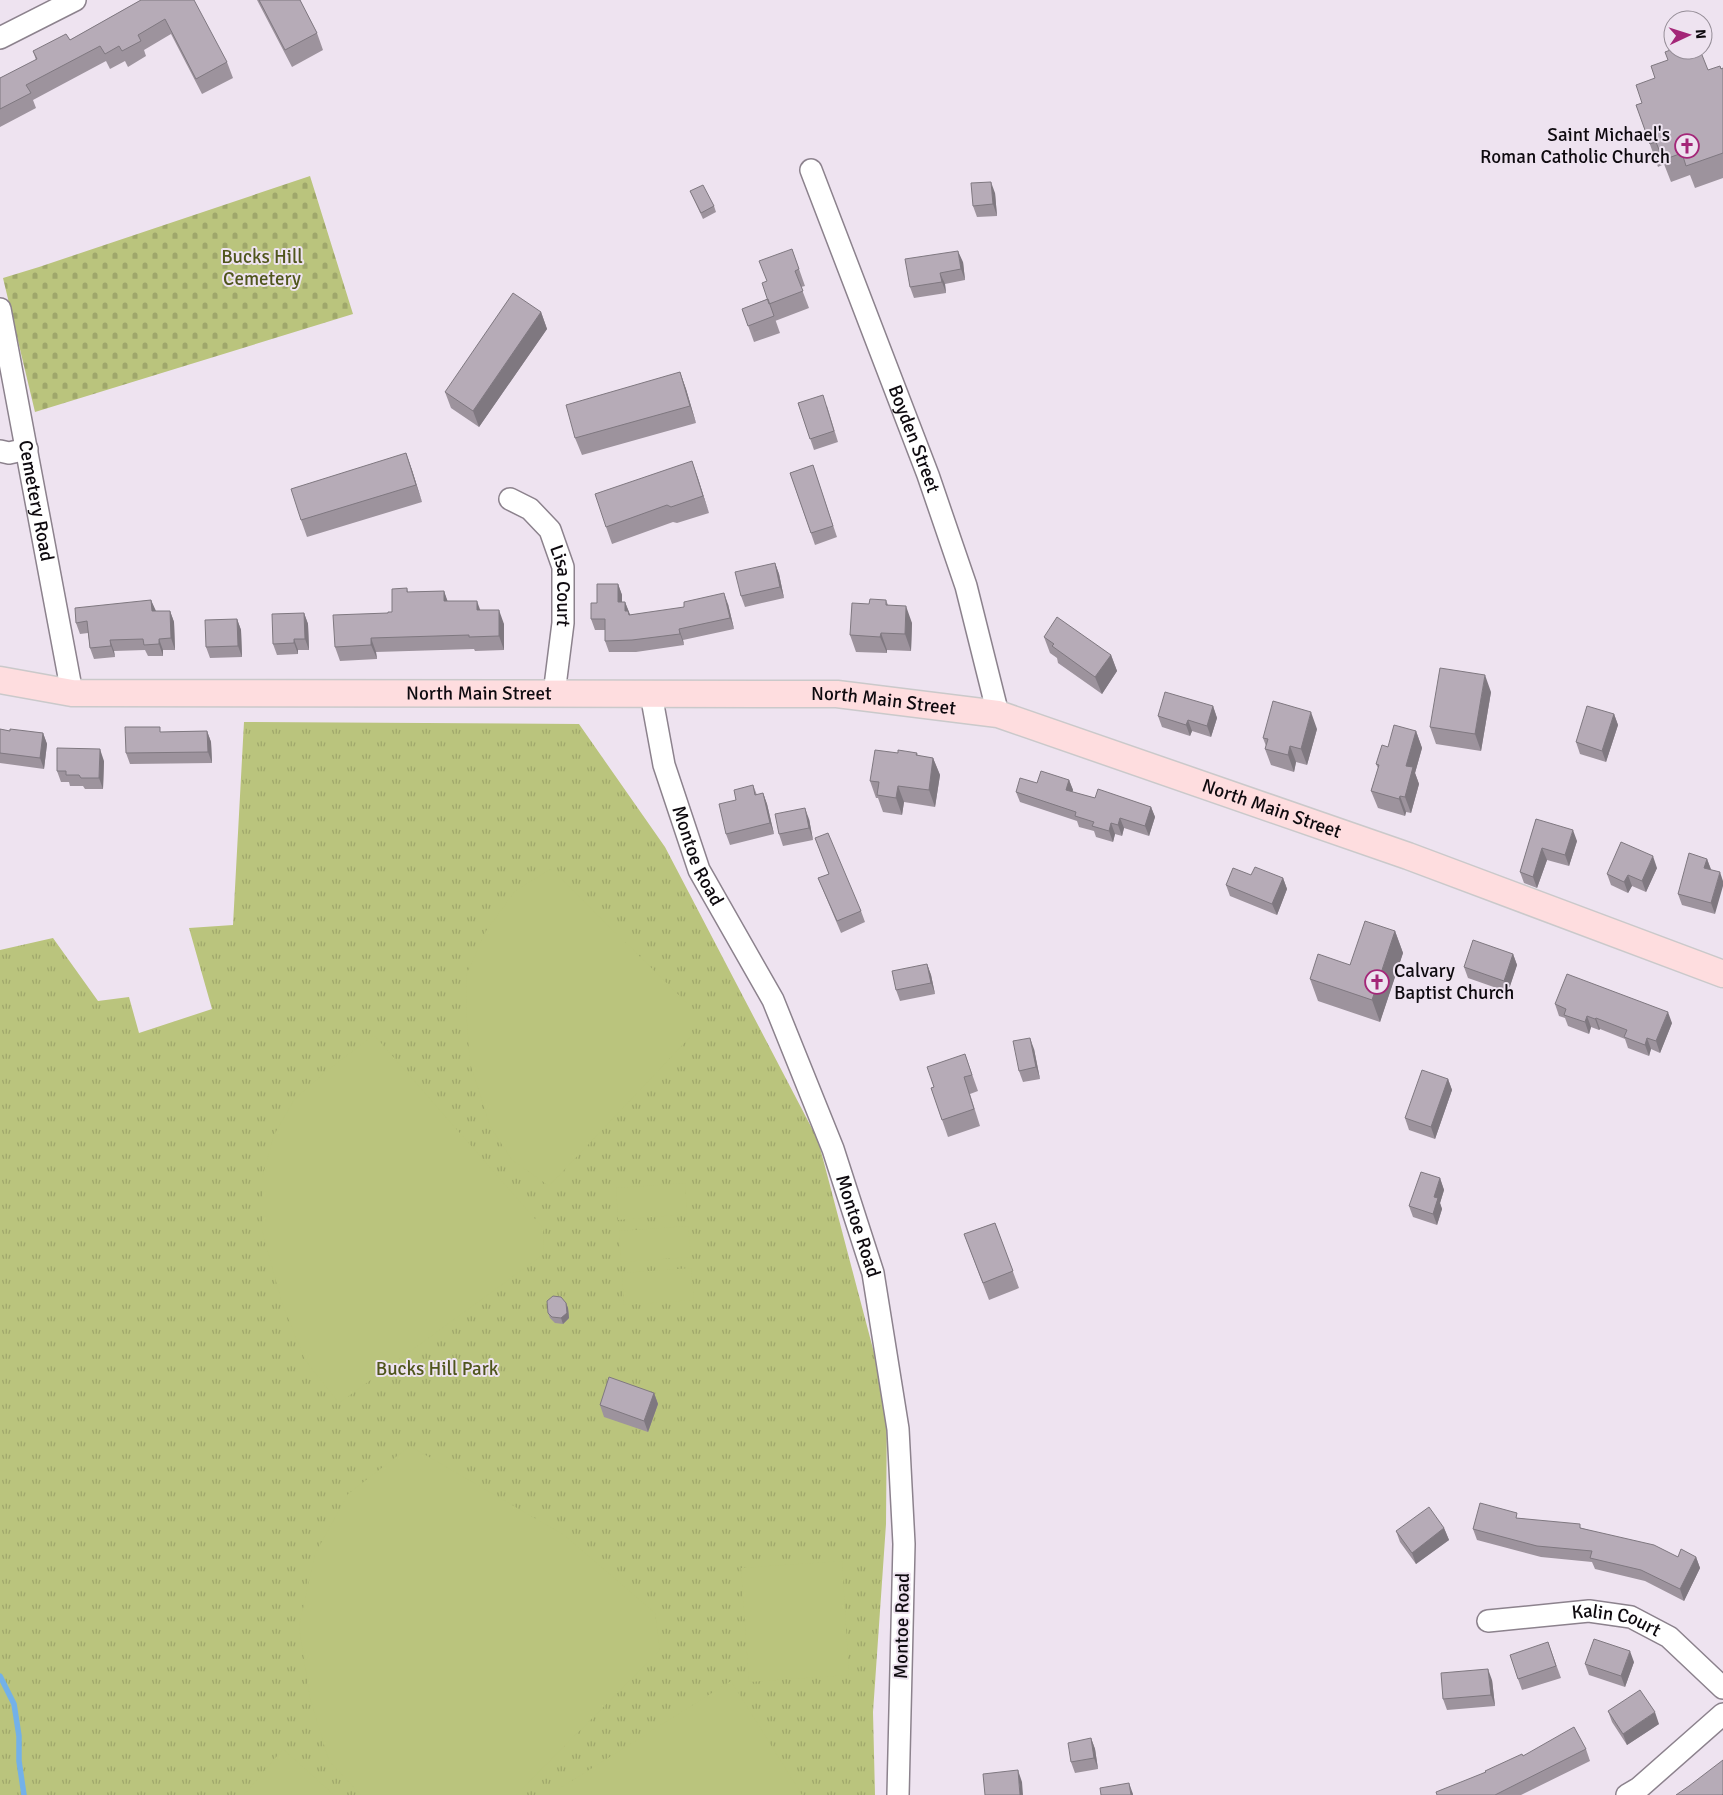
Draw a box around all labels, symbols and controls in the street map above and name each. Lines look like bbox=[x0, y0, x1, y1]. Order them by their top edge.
north arrow bbox=[1663, 10, 1713, 60]
text: N bbox=[1692, 29, 1709, 40]
place label: Saint Michael's Roman Catholic Church bbox=[1480, 123, 1670, 169]
church icon: Saint Michael's Roman Catholic Church bbox=[1674, 133, 1700, 159]
park label: Bucks Hill Cemetery bbox=[221, 245, 303, 291]
street label: Boyden Street bbox=[883, 382, 945, 496]
street label: Cemetery Road bbox=[13, 438, 59, 563]
street label: Lisa Court bbox=[544, 541, 575, 629]
street label: North Main Street bbox=[406, 681, 552, 706]
street label: North Main Street bbox=[811, 682, 958, 721]
street label: North Main Street bbox=[1199, 774, 1345, 844]
street label: Montoe Road bbox=[666, 803, 729, 910]
place label: Calvary Baptist Church bbox=[1394, 959, 1514, 1005]
church icon: Calvary Baptist Church bbox=[1364, 969, 1390, 995]
street label: Montoe Road bbox=[830, 1172, 886, 1280]
park label: Bucks Hill Park bbox=[376, 1357, 499, 1381]
street label: Montoe Road bbox=[889, 1573, 915, 1679]
street label: Kalin Court bbox=[1570, 1599, 1665, 1643]

